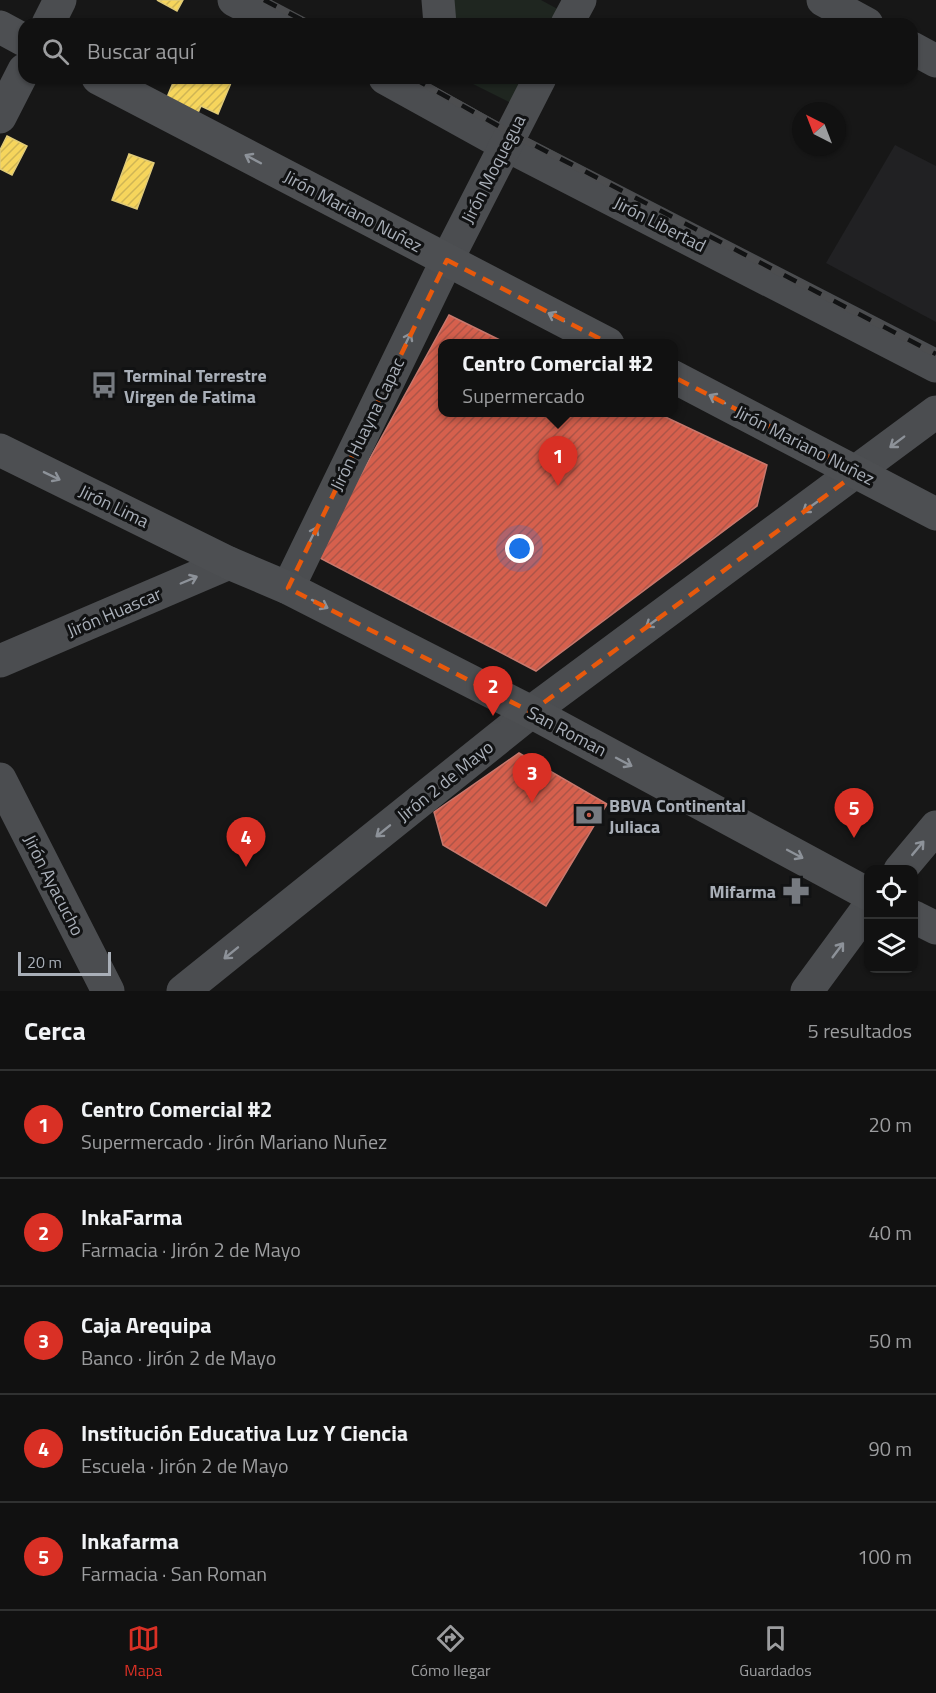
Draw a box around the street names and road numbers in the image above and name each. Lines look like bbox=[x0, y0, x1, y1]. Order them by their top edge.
street label: Jirón Moquegua bbox=[454, 110, 532, 228]
street label: Jirón Mariano Nuñez bbox=[279, 163, 427, 259]
street label: Jirón Libertad bbox=[609, 189, 711, 259]
street label: Jirón Huayna Capac bbox=[323, 353, 411, 495]
street label: Jirón Mariano Nuñez bbox=[731, 398, 879, 492]
street label: Jirón Lima bbox=[74, 477, 154, 535]
street label: Jirón Huascar bbox=[62, 580, 166, 644]
street label: San Roman bbox=[522, 699, 612, 763]
street label: Jirón 2 de Mayo bbox=[391, 734, 499, 828]
street label: Jirón Ayacucho bbox=[17, 830, 91, 940]

